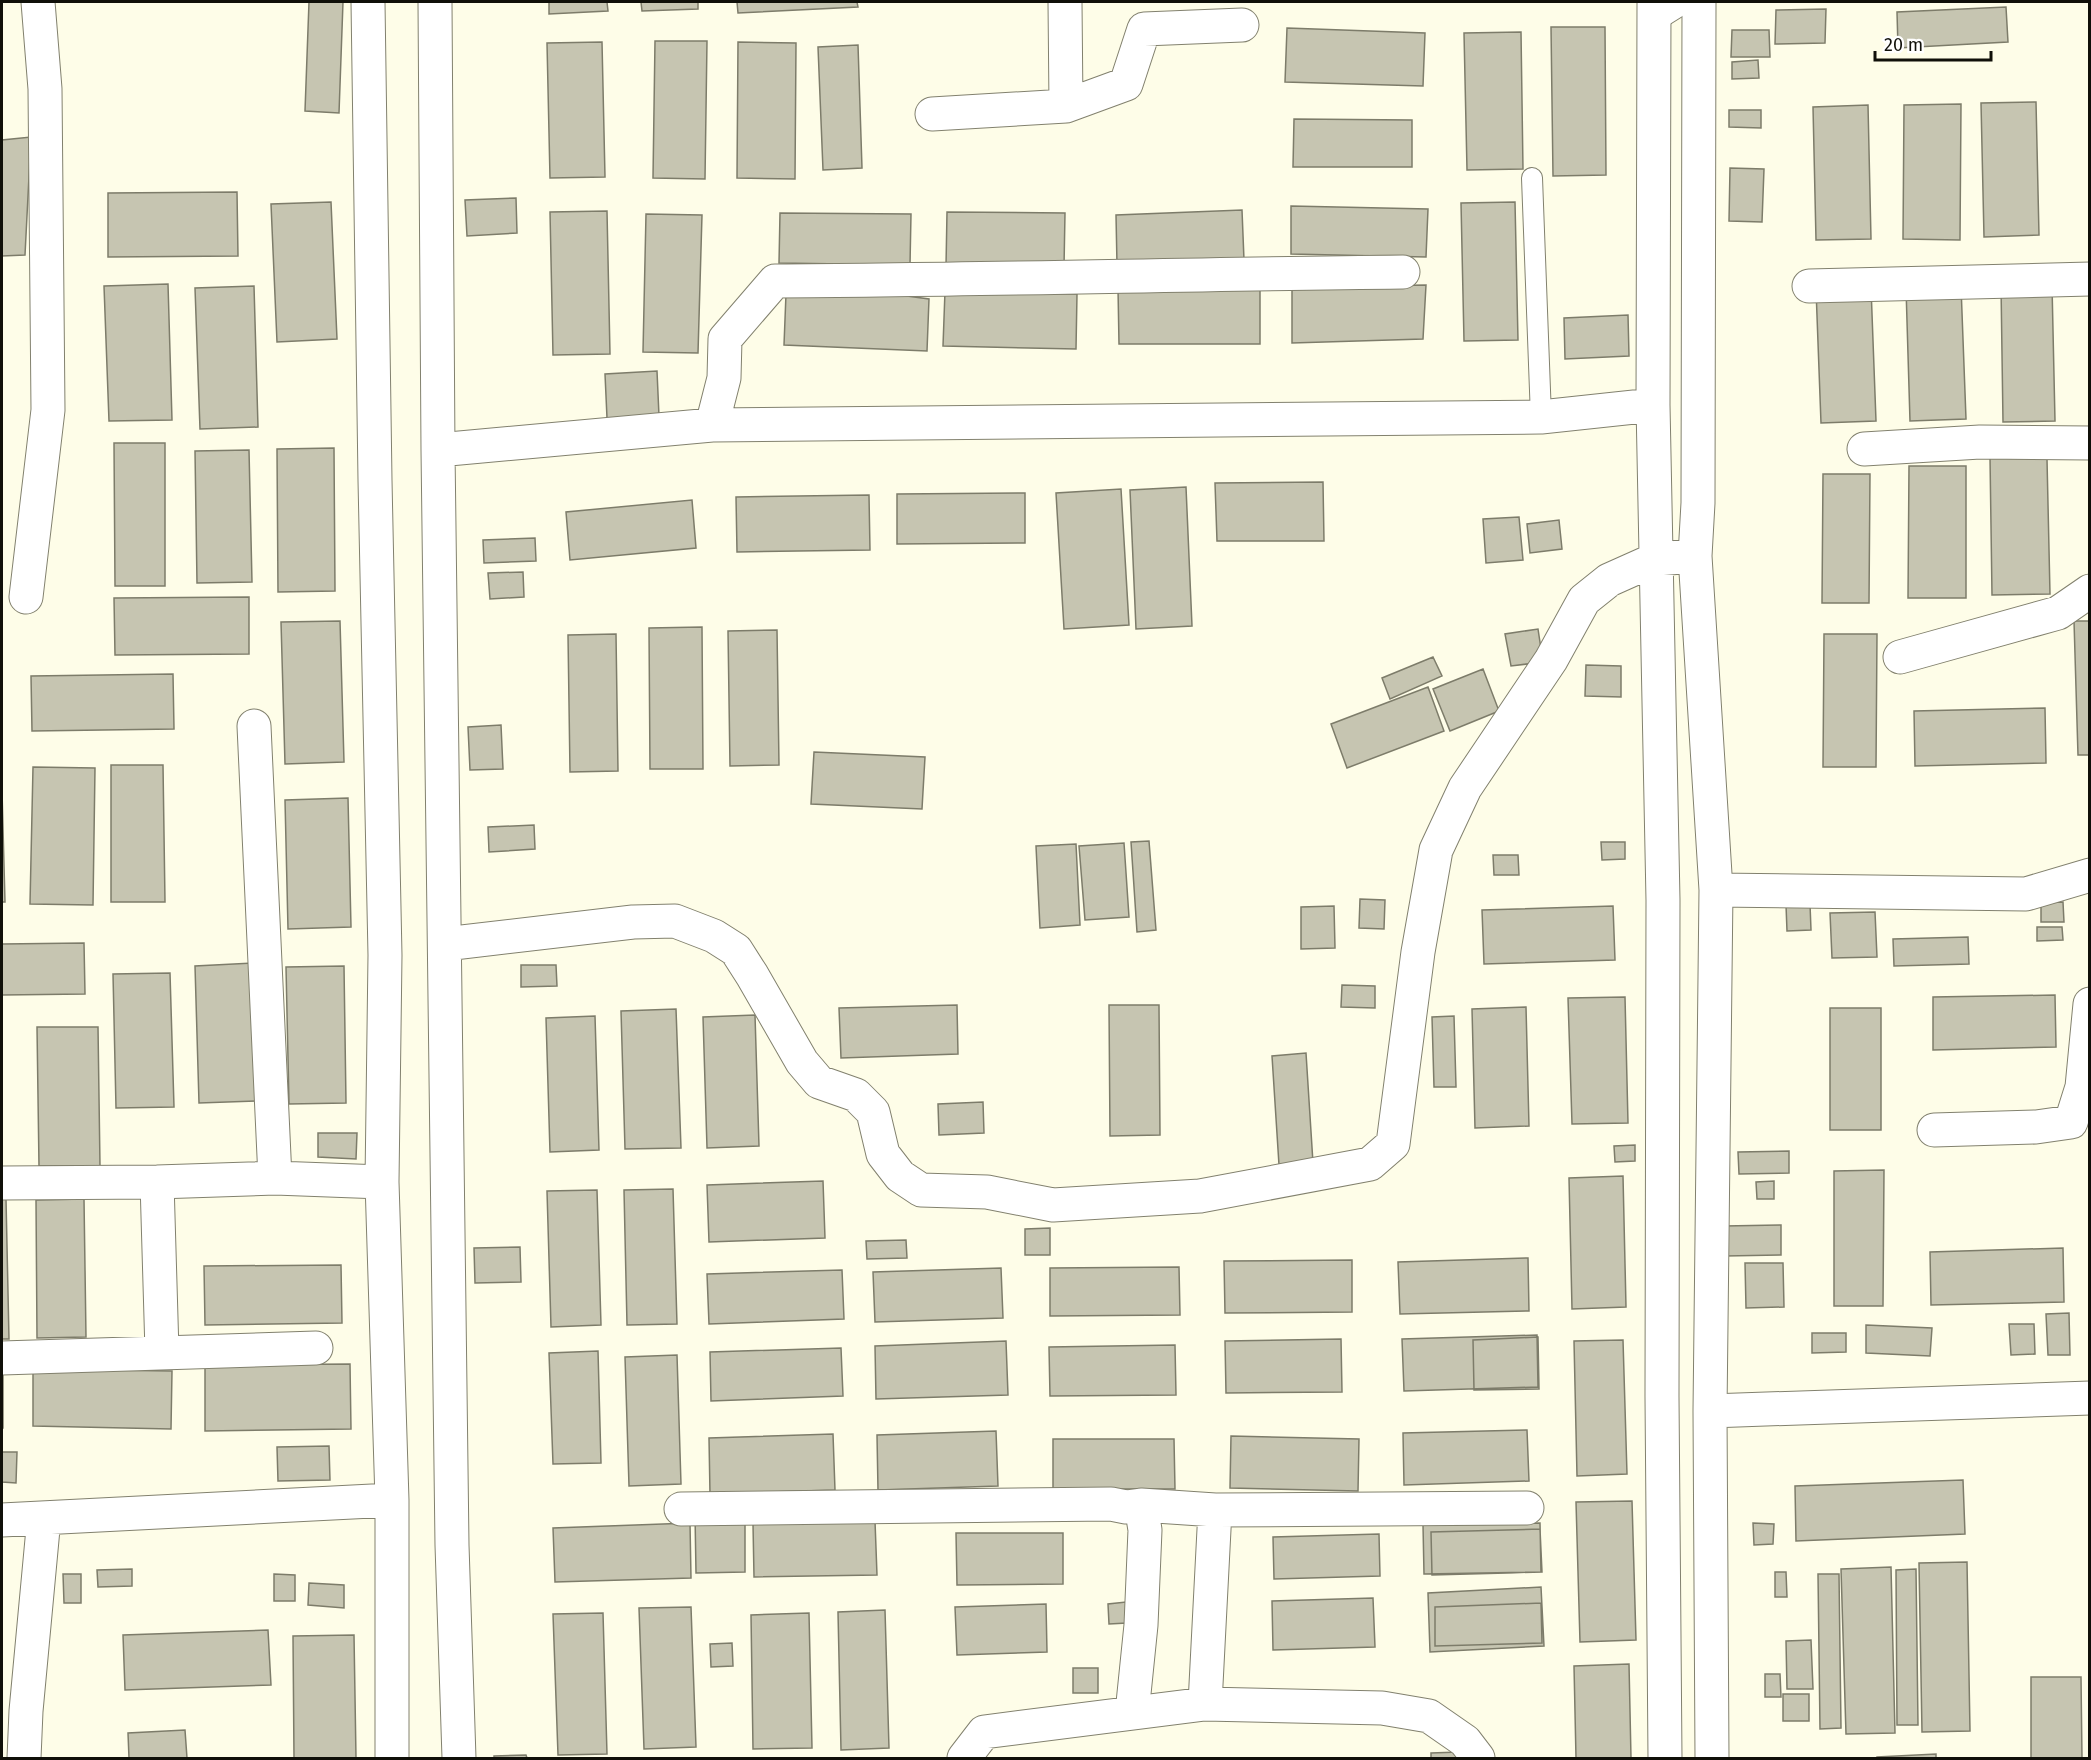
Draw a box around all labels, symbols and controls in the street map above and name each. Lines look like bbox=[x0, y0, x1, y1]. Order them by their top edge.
scale bar bbox=[1875, 24, 1990, 62]
text: 20 m bbox=[1884, 34, 1923, 56]

